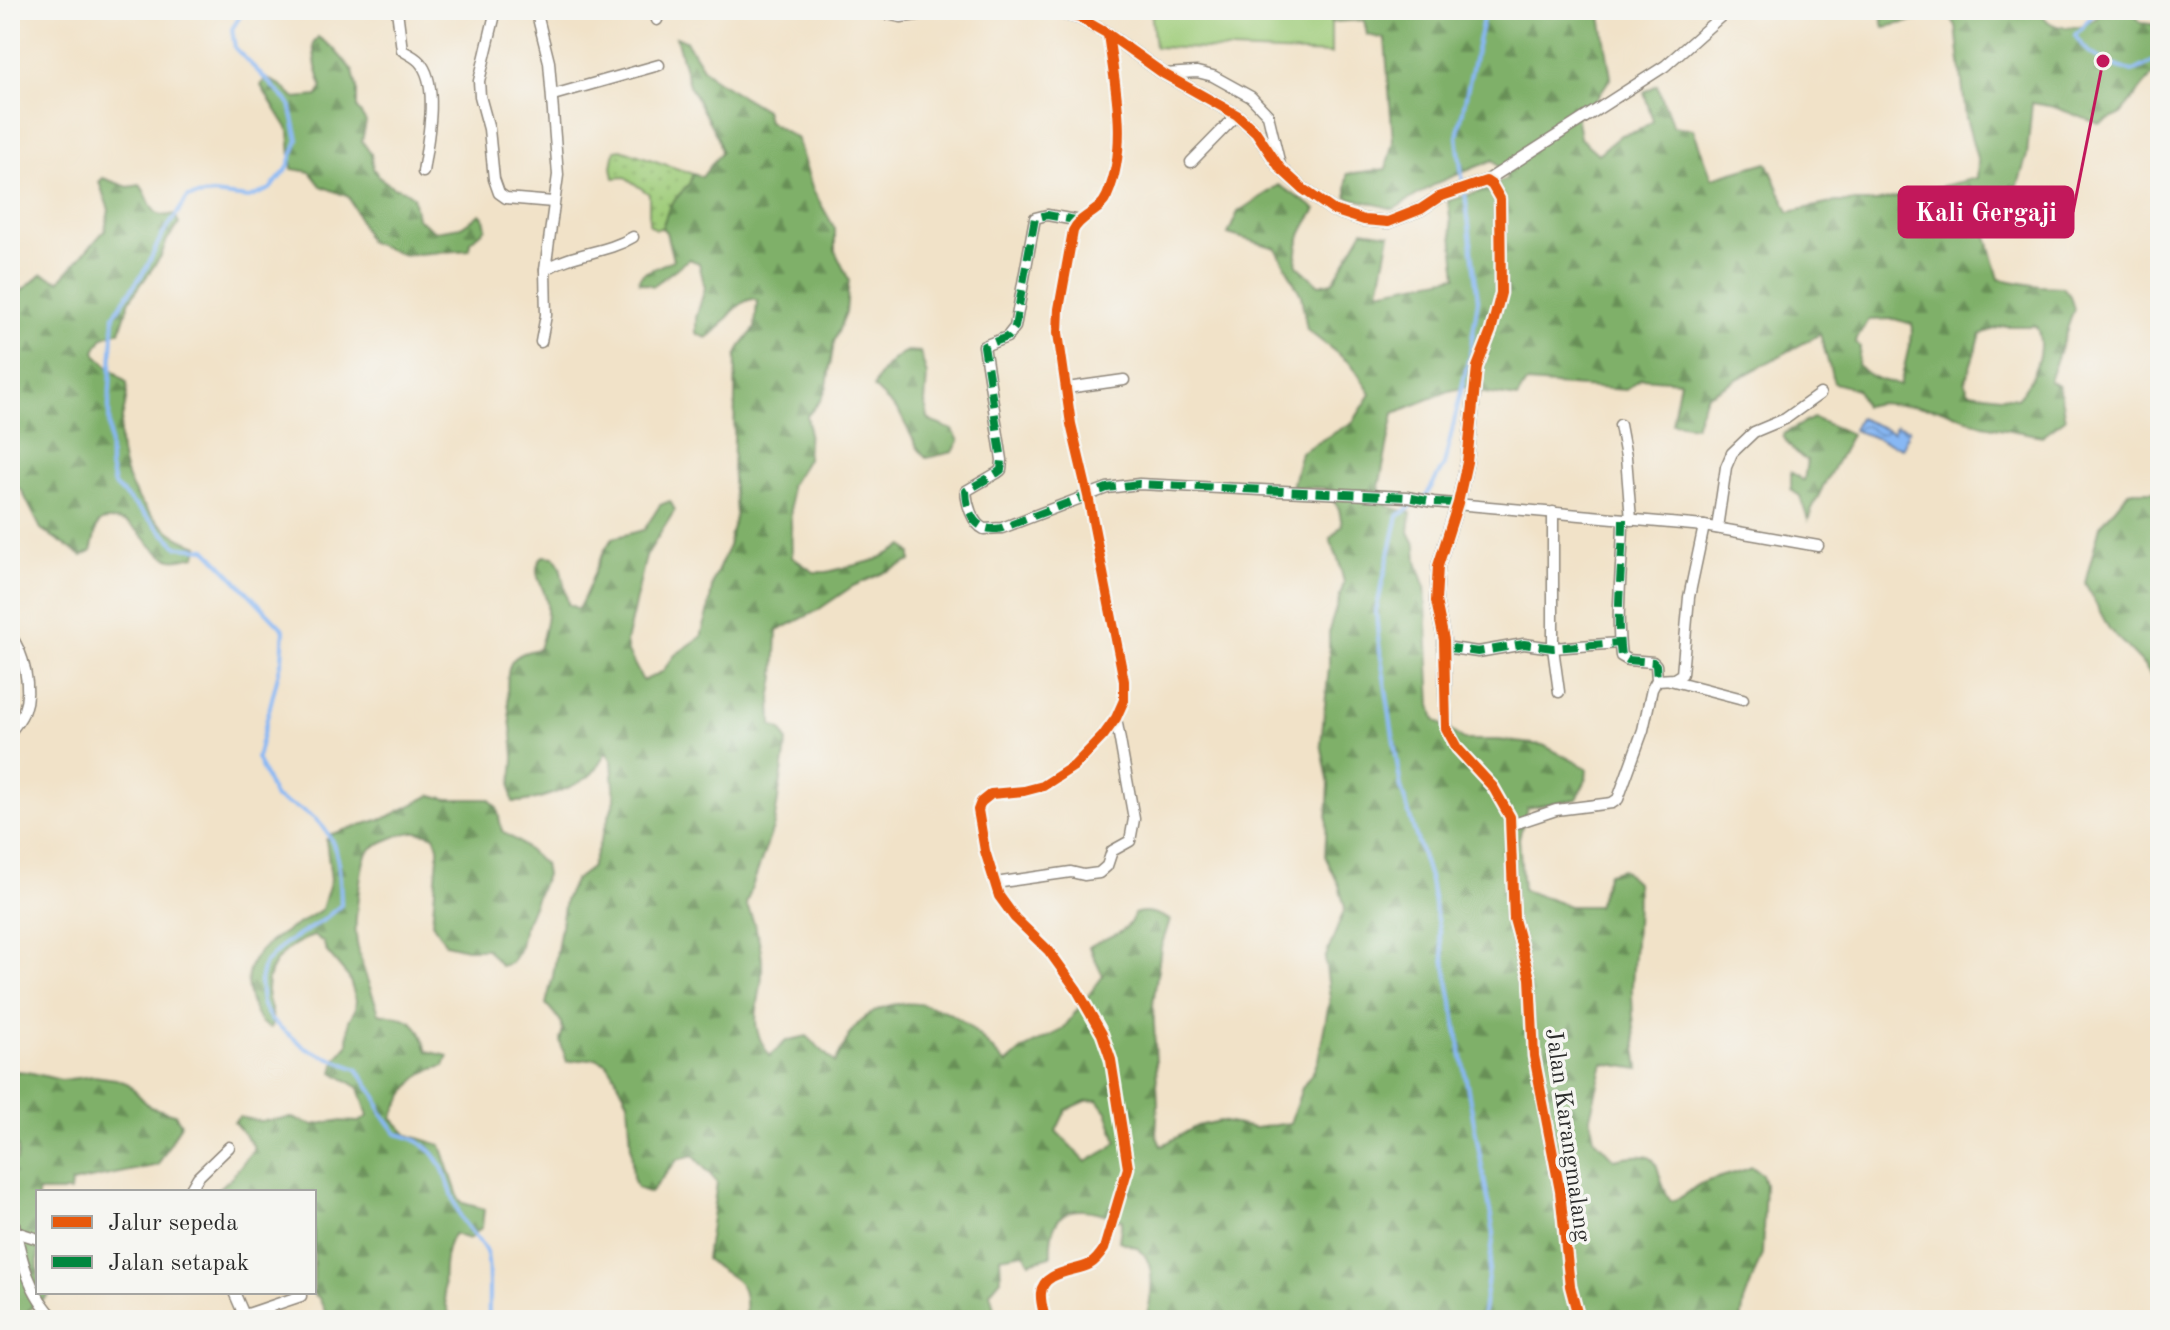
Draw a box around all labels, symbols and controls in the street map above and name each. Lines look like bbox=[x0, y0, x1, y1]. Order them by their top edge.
callout: Kali Gergaji bbox=[1899, 187, 2073, 237]
text: Kali Gergaji bbox=[1915, 201, 2057, 227]
street label: Jalan Karangmalang bbox=[1540, 1027, 1594, 1244]
legend bbox=[36, 1190, 316, 1294]
text: Jalur sepeda bbox=[108, 1212, 238, 1236]
text: Jalan setapak bbox=[108, 1252, 249, 1276]

